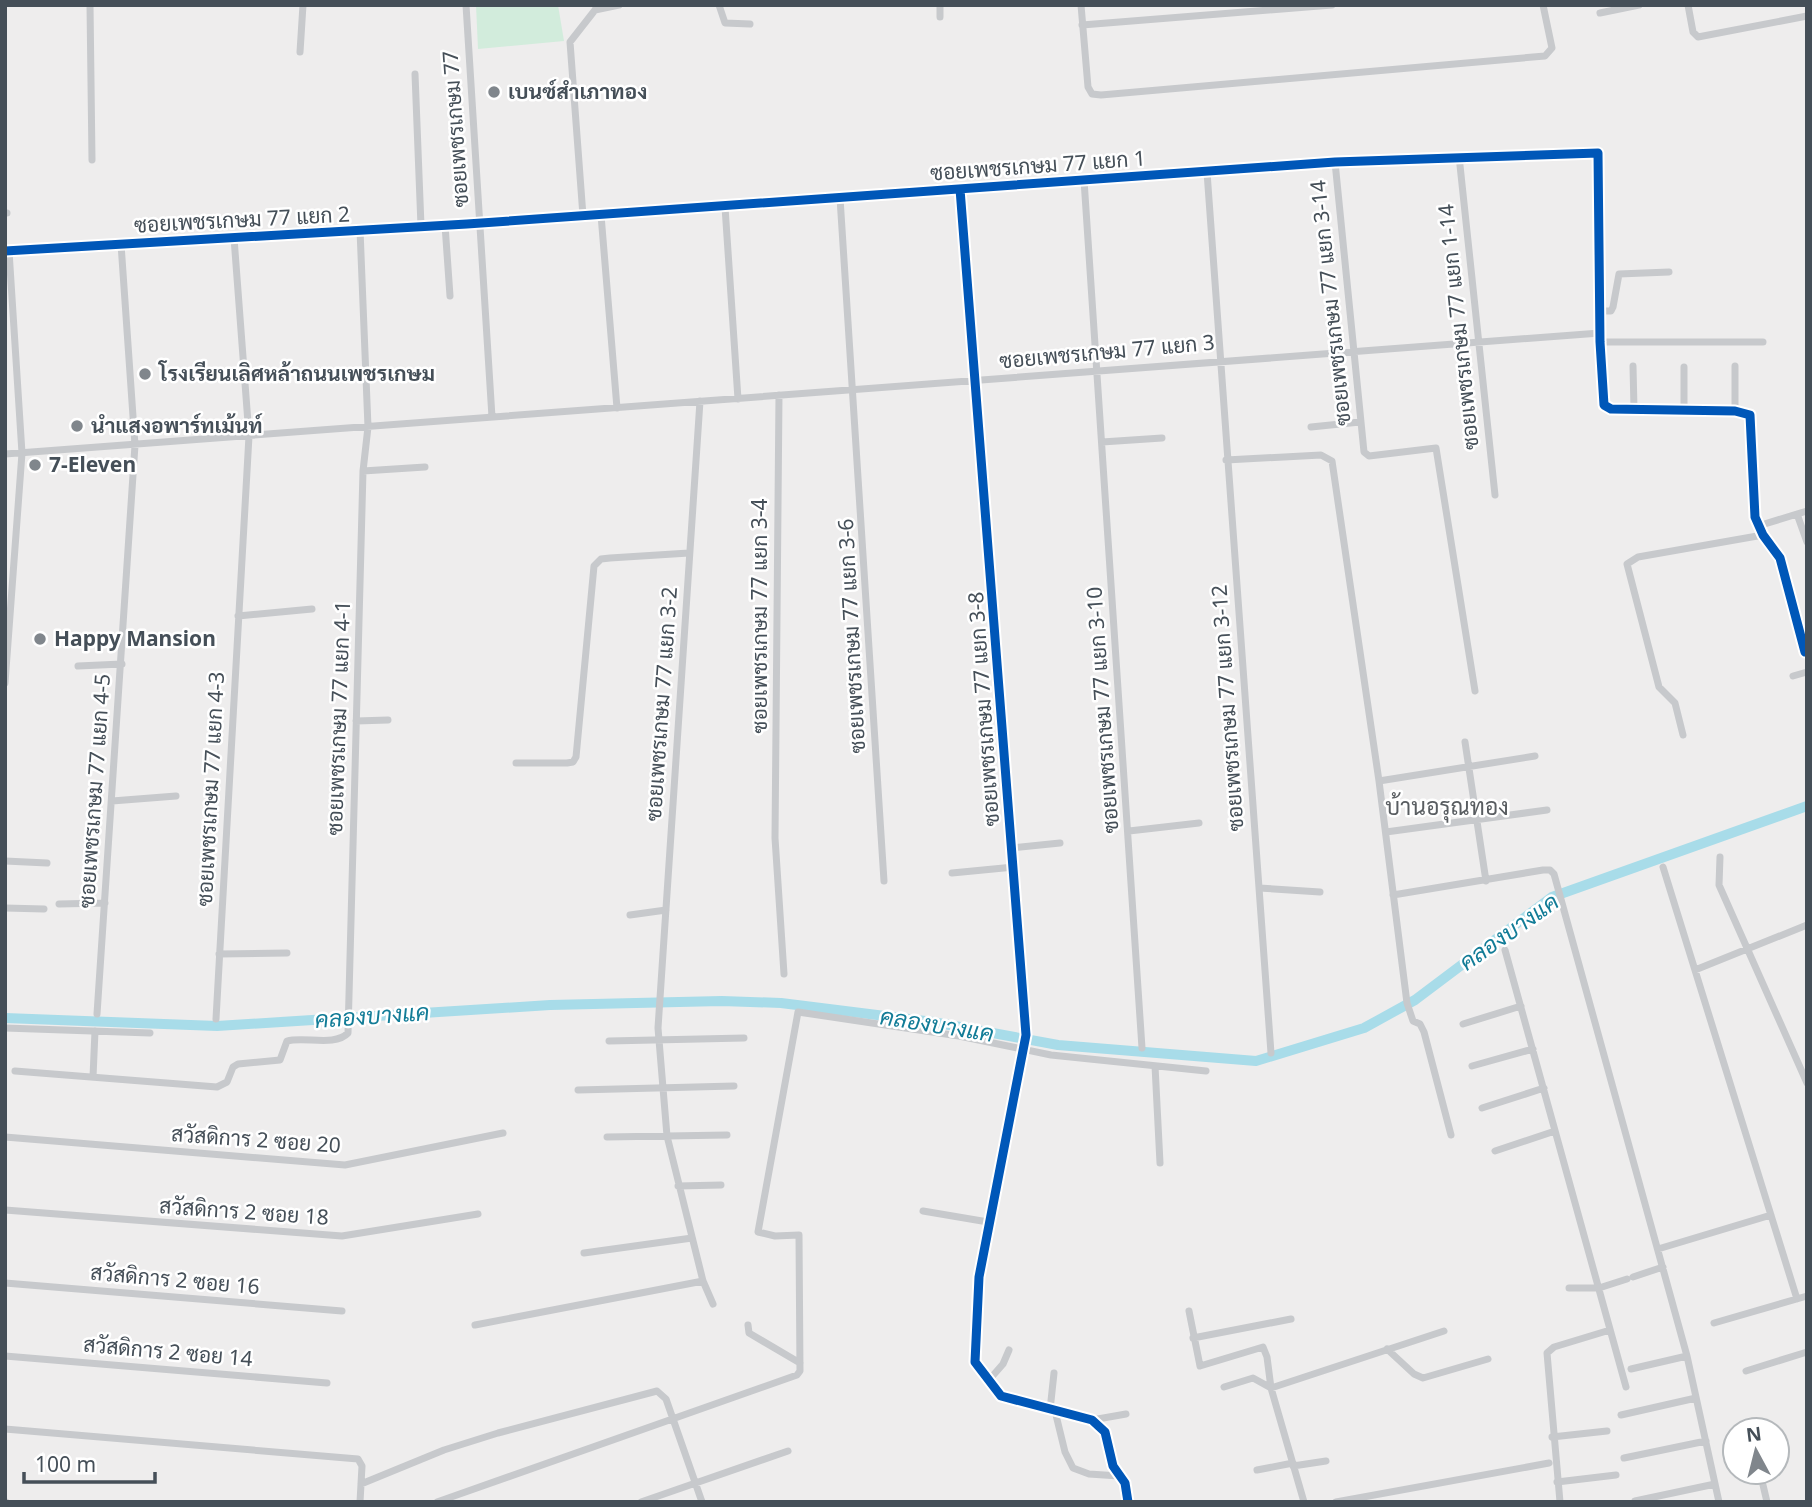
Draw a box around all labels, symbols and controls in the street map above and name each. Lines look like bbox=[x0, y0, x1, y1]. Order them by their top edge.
street label: ซอยเพชรเกษม 77 bbox=[436, 50, 474, 208]
place label: เบนซ์สำเภาทอง bbox=[508, 77, 647, 105]
marker: เบนซ์สำเภาทอง bbox=[486, 84, 502, 100]
street label: ซอยเพชรเกษม 77 แยก 1 bbox=[929, 143, 1147, 187]
street label: ซอยเพชรเกษม 77 แยก 3-14 bbox=[1303, 179, 1357, 427]
street label: ซอยเพชรเกษม 77 แยก 2 bbox=[133, 199, 351, 239]
street label: ซอยเพชรเกษม 77 แยก 1-14 bbox=[1431, 203, 1485, 451]
street label: ซอยเพชรเกษม 77 แยก 3 bbox=[998, 328, 1216, 374]
place label: โรงเรียนเลิศหล้าถนนเพชรเกษม bbox=[157, 359, 435, 387]
marker: โรงเรียนเลิศหล้าถนนเพชรเกษม bbox=[137, 366, 153, 382]
place label: นำแสงอพาร์ทเม้นท์ bbox=[91, 411, 263, 439]
marker: นำแสงอพาร์ทเม้นท์ bbox=[69, 418, 85, 434]
place label: 7-Eleven bbox=[49, 450, 136, 478]
marker: 7-Eleven bbox=[27, 457, 43, 473]
street label: ซอยเพชรเกษม 77 แยก 3-4 bbox=[745, 499, 773, 733]
street label: ซอยเพชรเกษม 77 แยก 3-6 bbox=[831, 518, 871, 754]
street label: ซอยเพชรเกษม 77 แยก 3-12 bbox=[1204, 584, 1250, 832]
street label: ซอยเพชรเกษม 77 แยก 3-2 bbox=[639, 586, 683, 822]
street label: ซอยเพชรเกษม 77 แยก 3-10 bbox=[1079, 586, 1125, 834]
street label: ซอยเพชรเกษม 77 แยก 3-8 bbox=[961, 591, 1005, 827]
street label: ซอยเพชรเกษม 77 แยก 4-1 bbox=[320, 600, 356, 836]
place label: Happy Mansion bbox=[54, 624, 216, 652]
marker: Happy Mansion bbox=[32, 631, 48, 647]
street label: ซอยเพชรเกษม 77 แยก 4-3 bbox=[190, 671, 230, 907]
street label: ซอยเพชรเกษม 77 แยก 4-5 bbox=[72, 673, 116, 909]
district label: บ้านอรุณทอง bbox=[1385, 790, 1509, 823]
water label: คลองบางแค bbox=[1452, 885, 1565, 977]
water label: คลองบางแค bbox=[314, 995, 430, 1035]
water label: คลองบางแค bbox=[878, 999, 996, 1049]
street label: สวัสดิการ 2 ซอย 20 bbox=[170, 1119, 342, 1159]
street label: สวัสดิการ 2 ซอย 18 bbox=[158, 1191, 330, 1231]
street label: สวัสดิการ 2 ซอย 16 bbox=[89, 1258, 261, 1300]
street label: สวัสดิการ 2 ซอย 14 bbox=[82, 1330, 254, 1372]
north arrow bbox=[1721, 1416, 1791, 1486]
text: N bbox=[1745, 1420, 1763, 1448]
scale bar bbox=[24, 1440, 156, 1484]
text: 100 m bbox=[35, 1450, 96, 1478]

